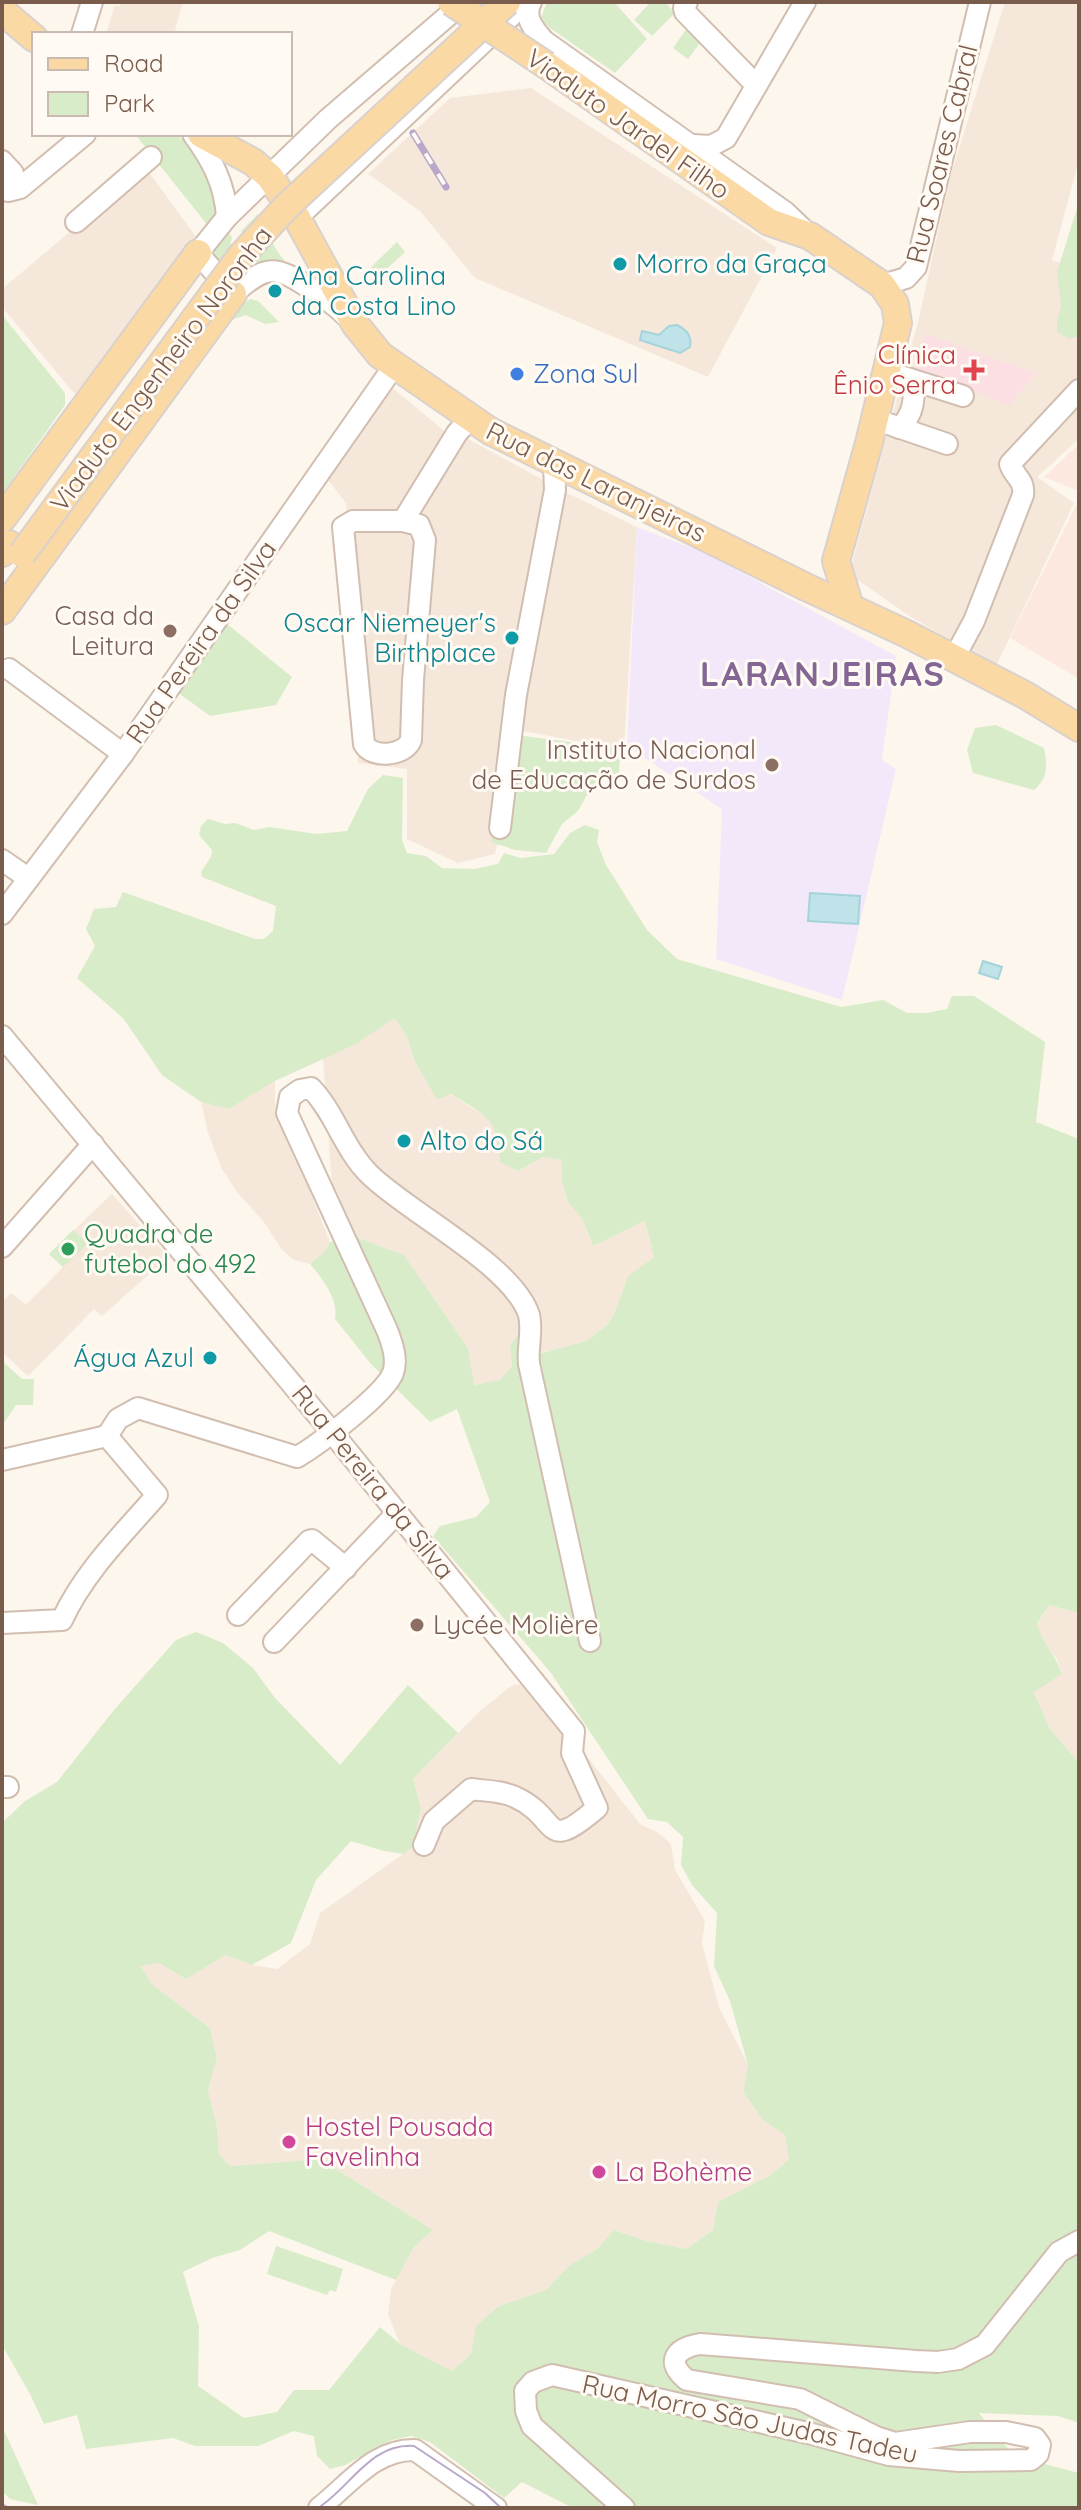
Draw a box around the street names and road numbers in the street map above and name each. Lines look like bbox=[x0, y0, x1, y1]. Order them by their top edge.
street label: Viaduto Jardel Filho bbox=[520, 41, 737, 206]
street label: Rua Soares Cabral bbox=[898, 41, 985, 267]
street label: Viaduto Engenheiro Noronha bbox=[42, 219, 279, 518]
street label: Rua das Laranjeiras bbox=[481, 414, 712, 549]
street label: Rua Pereira da Silva bbox=[118, 534, 283, 750]
street label: Rua Pereira da Silva bbox=[285, 1378, 462, 1586]
street label: Rua Morro São Judas Tadeu bbox=[579, 2367, 921, 2470]

